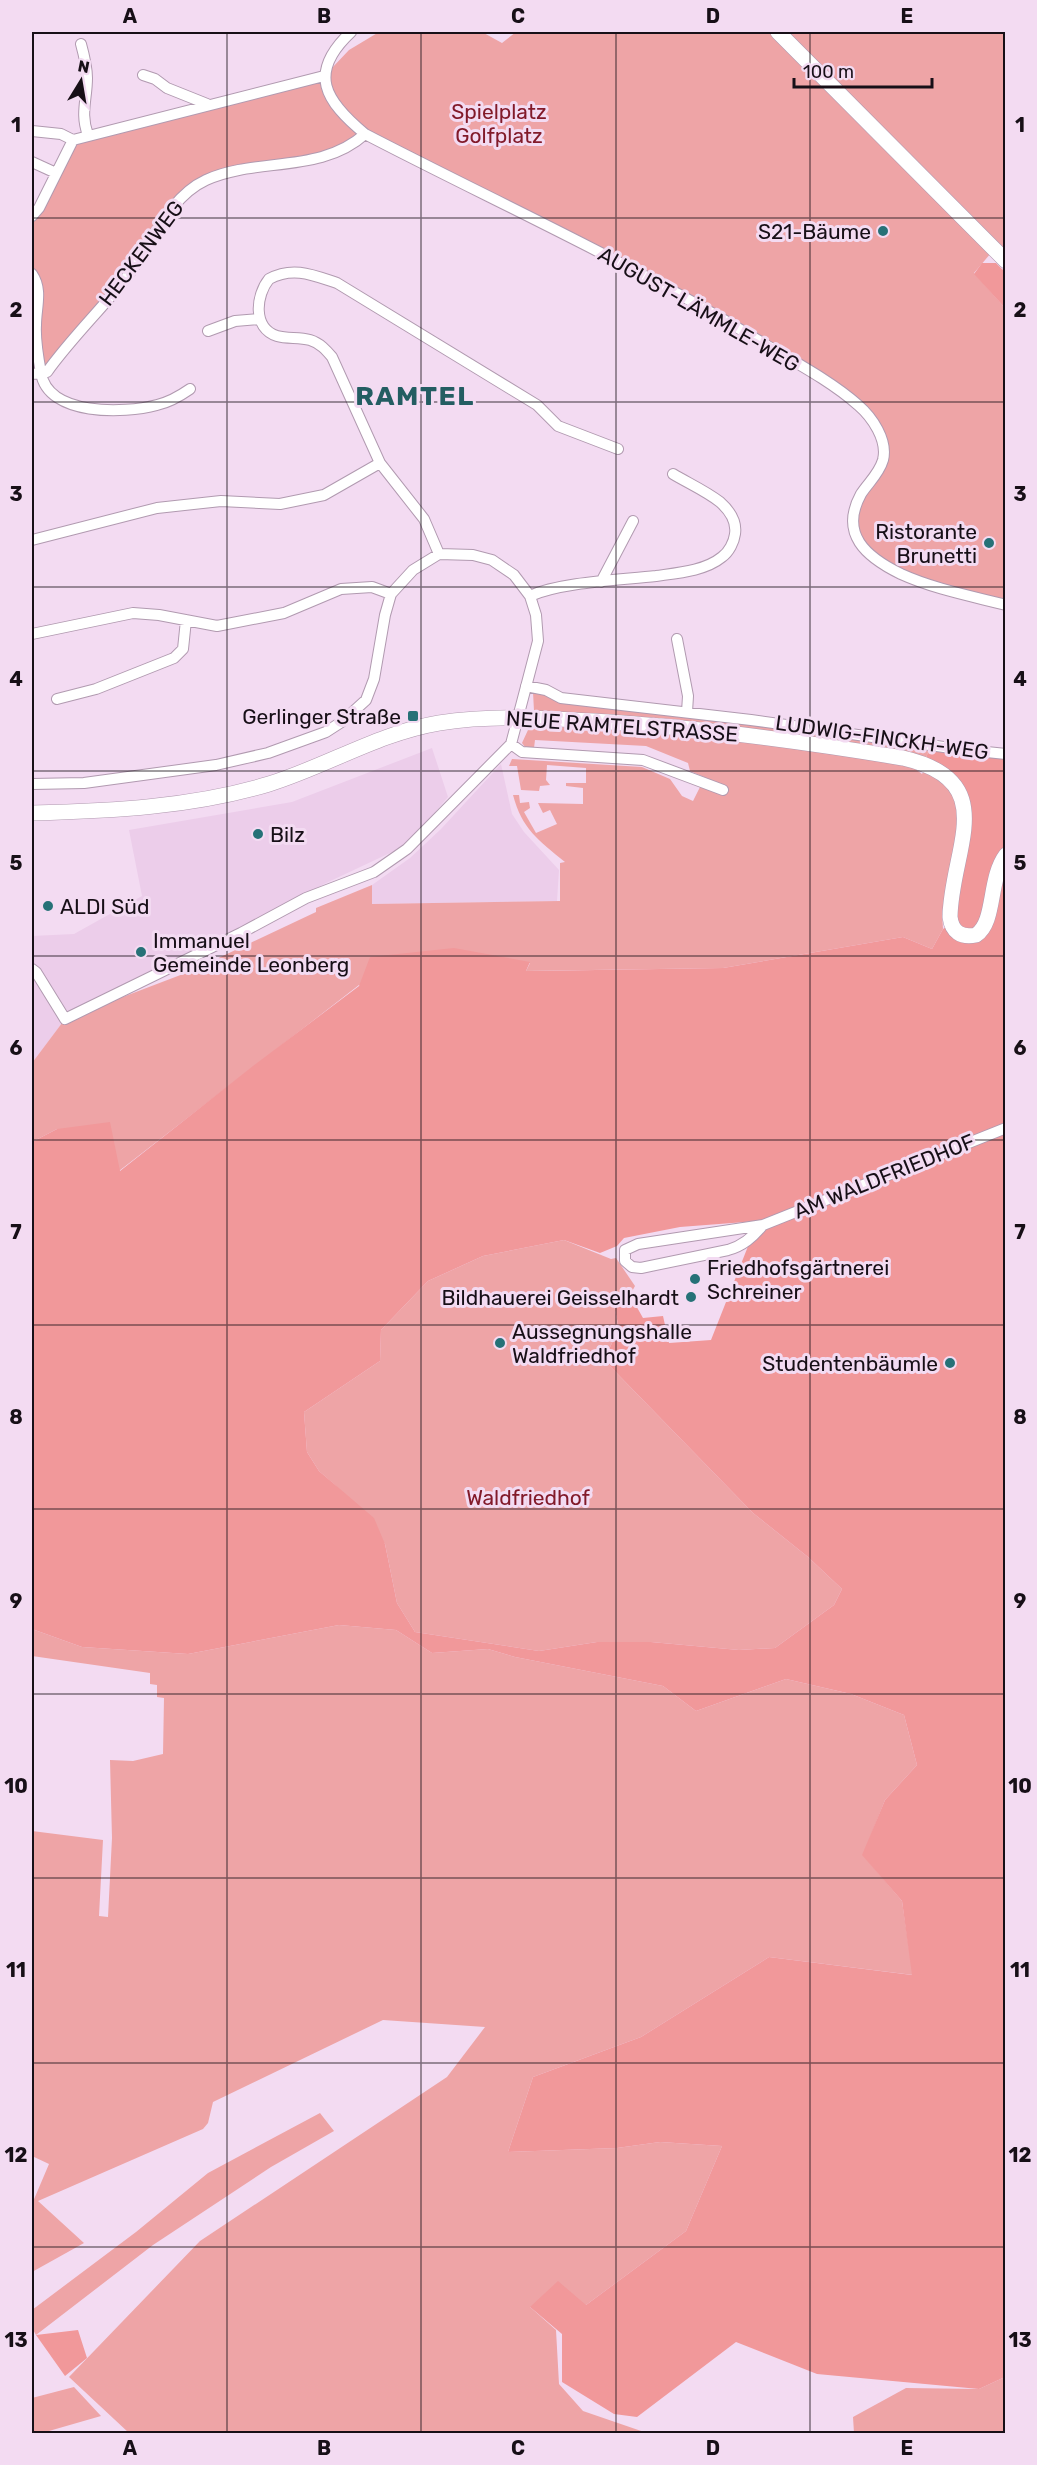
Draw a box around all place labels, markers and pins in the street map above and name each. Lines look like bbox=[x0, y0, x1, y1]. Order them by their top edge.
place label: S21-Bäume bbox=[758, 219, 871, 244]
marker: S21-Bäume bbox=[876, 224, 890, 238]
place label: Ristorante Brunetti bbox=[875, 519, 977, 568]
marker: Ristorante Brunetti bbox=[982, 536, 996, 550]
place label: Gerlinger Straße bbox=[242, 704, 401, 729]
marker: Gerlinger Straße bbox=[406, 709, 420, 723]
place label: Bilz bbox=[270, 822, 305, 847]
marker: Bilz bbox=[251, 827, 265, 841]
place label: ALDI Süd bbox=[60, 894, 149, 919]
marker: ALDI Süd bbox=[41, 899, 55, 913]
place label: Immanuel Gemeinde Leonberg bbox=[153, 928, 349, 977]
marker: Immanuel Gemeinde Leonberg bbox=[134, 945, 148, 959]
place label: Friedhofsgärtnerei Schreiner bbox=[707, 1255, 889, 1304]
marker: Friedhofsgärtnerei Schreiner bbox=[688, 1272, 702, 1286]
place label: Bildhauerei Geisselhardt bbox=[441, 1285, 679, 1310]
marker: Bildhauerei Geisselhardt bbox=[684, 1290, 698, 1304]
place label: Aussegnungshalle Waldfriedhof bbox=[512, 1319, 692, 1368]
marker: Aussegnungshalle Waldfriedhof bbox=[493, 1336, 507, 1350]
place label: Studentenbäumle bbox=[762, 1351, 938, 1376]
marker: Studentenbäumle bbox=[943, 1356, 957, 1370]

